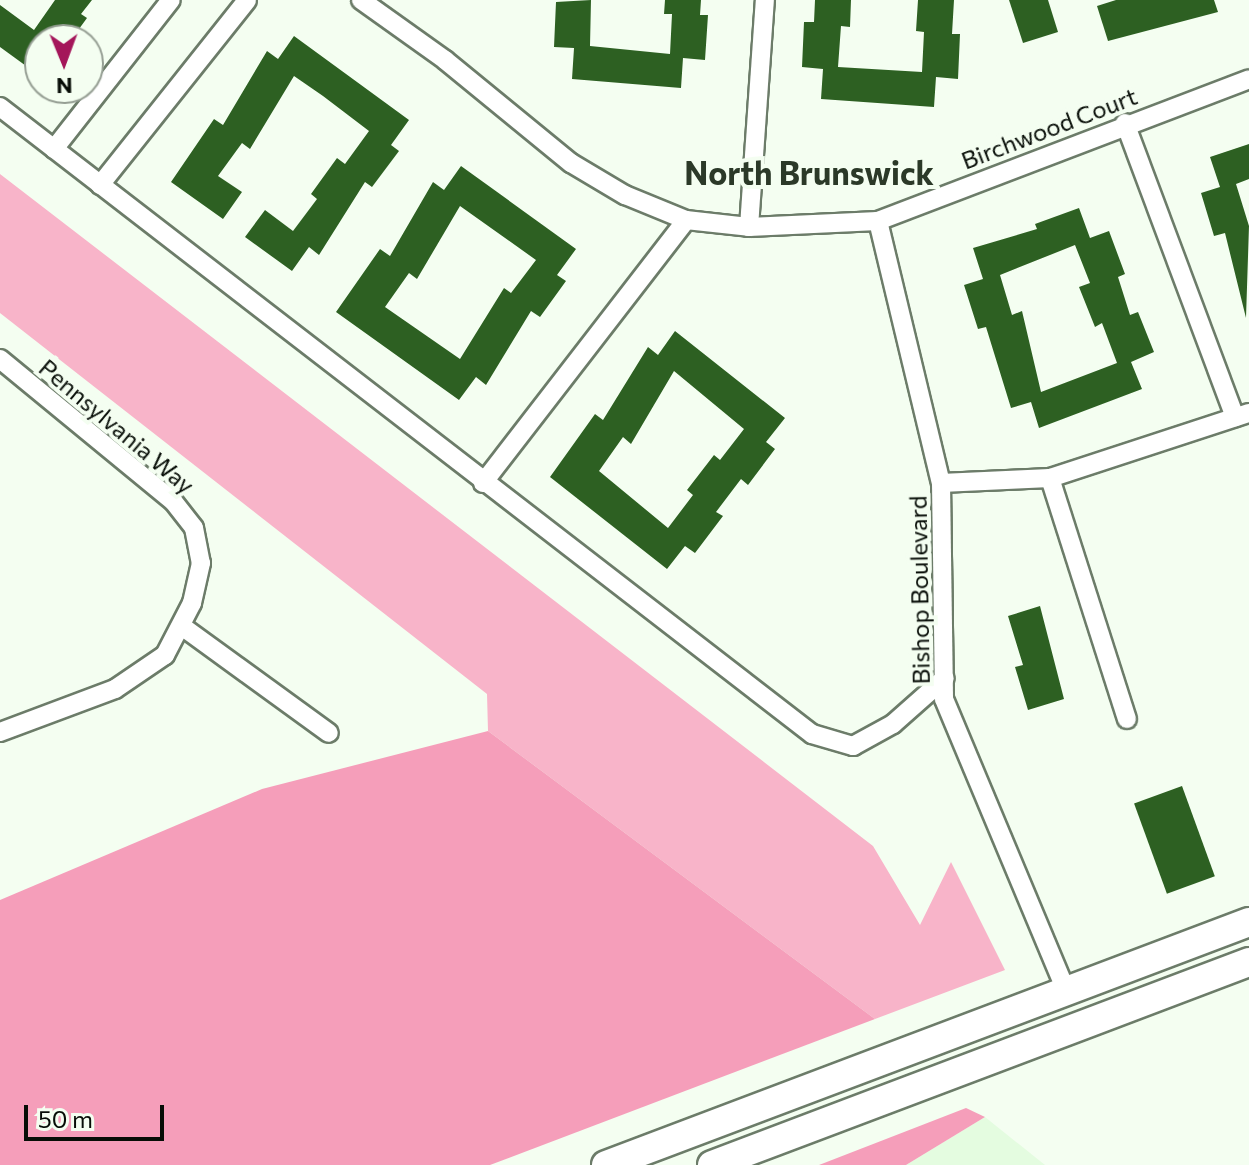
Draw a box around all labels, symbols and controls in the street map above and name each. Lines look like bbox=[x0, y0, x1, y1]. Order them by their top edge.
north arrow bbox=[24, 24, 104, 104]
text: N bbox=[56, 73, 73, 100]
street label: Birchwood Court bbox=[957, 81, 1141, 175]
district label: North Brunswick bbox=[684, 153, 934, 191]
street label: Pennsylvania Way bbox=[34, 353, 200, 499]
street label: Bishop Boulevard bbox=[903, 495, 935, 685]
scale bar bbox=[28, 1089, 168, 1139]
text: 50 m bbox=[38, 1104, 93, 1133]

